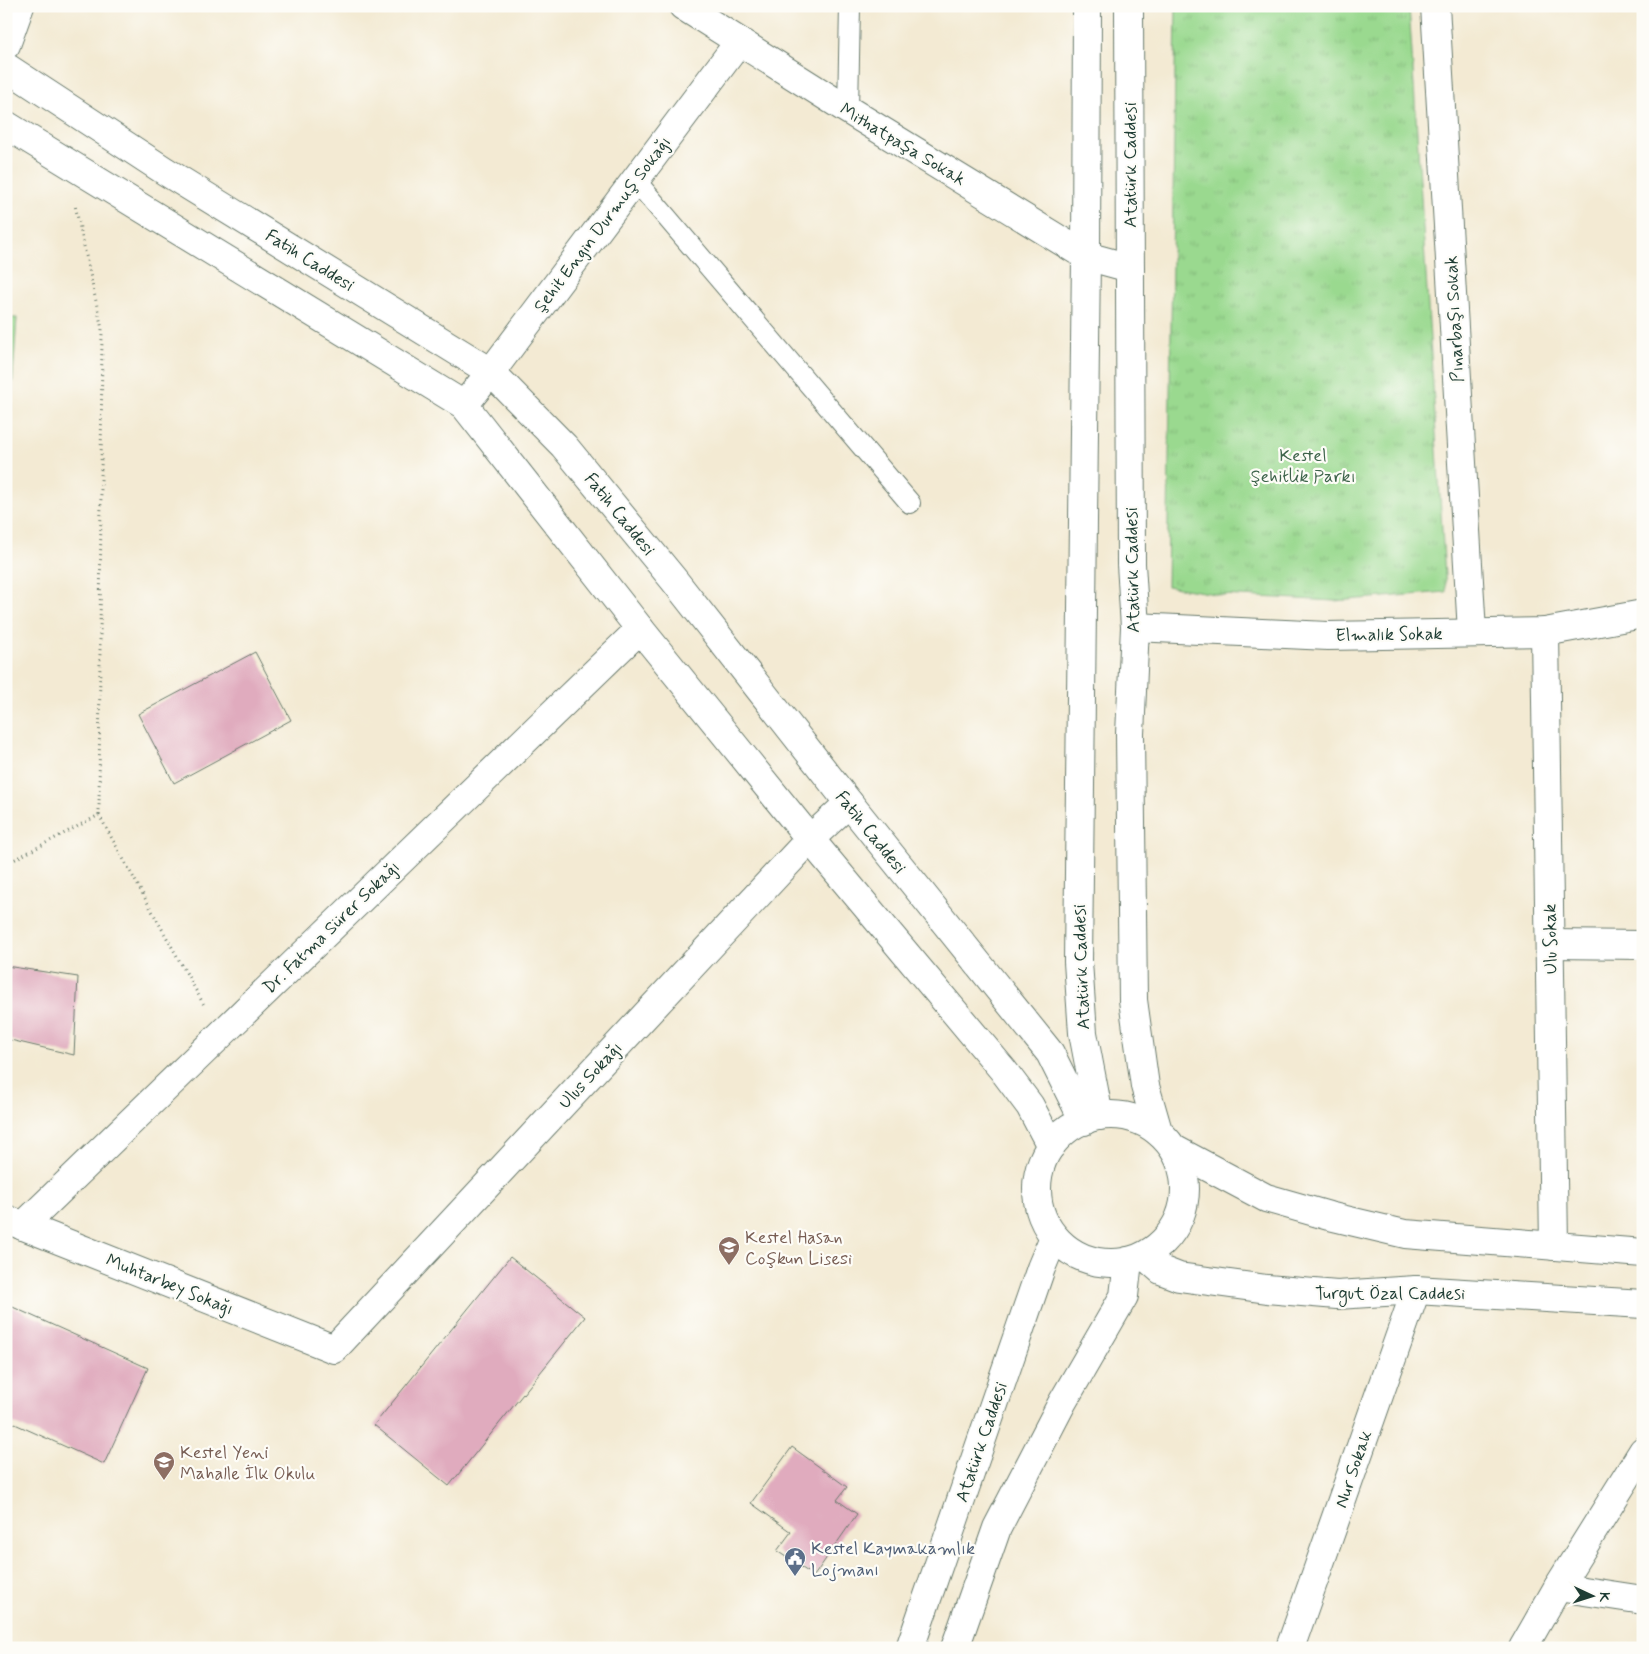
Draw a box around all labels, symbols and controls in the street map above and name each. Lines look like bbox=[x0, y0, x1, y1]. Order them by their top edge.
street label: Mithatpaşa Sokak bbox=[835, 98, 970, 192]
street label: Atatürk Caddesi bbox=[1119, 102, 1143, 228]
street label: Şehit Engin Durmuş Sokağı bbox=[528, 131, 677, 318]
street label: Fatih Caddesi bbox=[260, 224, 358, 298]
street label: Pınarbaşı Sokak bbox=[1440, 255, 1470, 383]
park label: Kestel Şehitlik Parkı bbox=[1250, 444, 1356, 489]
street label: Fatih Caddesi bbox=[578, 468, 660, 561]
street label: Atatürk Caddesi bbox=[1120, 507, 1146, 633]
street label: Elmalık Sokak bbox=[1335, 622, 1443, 648]
street label: Fatih Caddesi bbox=[829, 786, 911, 879]
street label: Dr. Fatma Sürer Sokağı bbox=[258, 856, 406, 1000]
street label: Ulu Sokak bbox=[1538, 903, 1564, 975]
street label: Atatürk Caddesi bbox=[1068, 904, 1096, 1030]
street label: Ulus Sokağı bbox=[553, 1037, 628, 1115]
place label: Kestel Hasan Coşkun Lisesi bbox=[745, 1226, 852, 1271]
school or university icon: Kestel Hasan Coşkun Lisesi bbox=[717, 1235, 741, 1266]
street label: Muhtarbey Sokağı bbox=[102, 1248, 237, 1321]
street label: Turgut Özal Caddesi bbox=[1315, 1282, 1465, 1307]
street label: Atatürk Caddesi bbox=[950, 1379, 1014, 1506]
street label: Nur Sokak bbox=[1330, 1427, 1378, 1511]
place label: Kestel Yeni Mahalle İlk Okulu bbox=[180, 1441, 315, 1486]
school or university icon: Kestel Yeni Mahalle İlk Okulu bbox=[152, 1450, 176, 1481]
place label: Kestel Kaymakamlık Lojmanı bbox=[811, 1537, 975, 1582]
public building icon: Kestel Kaymakamlık Lojmanı bbox=[783, 1546, 807, 1577]
north arrow bbox=[1566, 1572, 1616, 1622]
text: K bbox=[1595, 1591, 1613, 1604]

